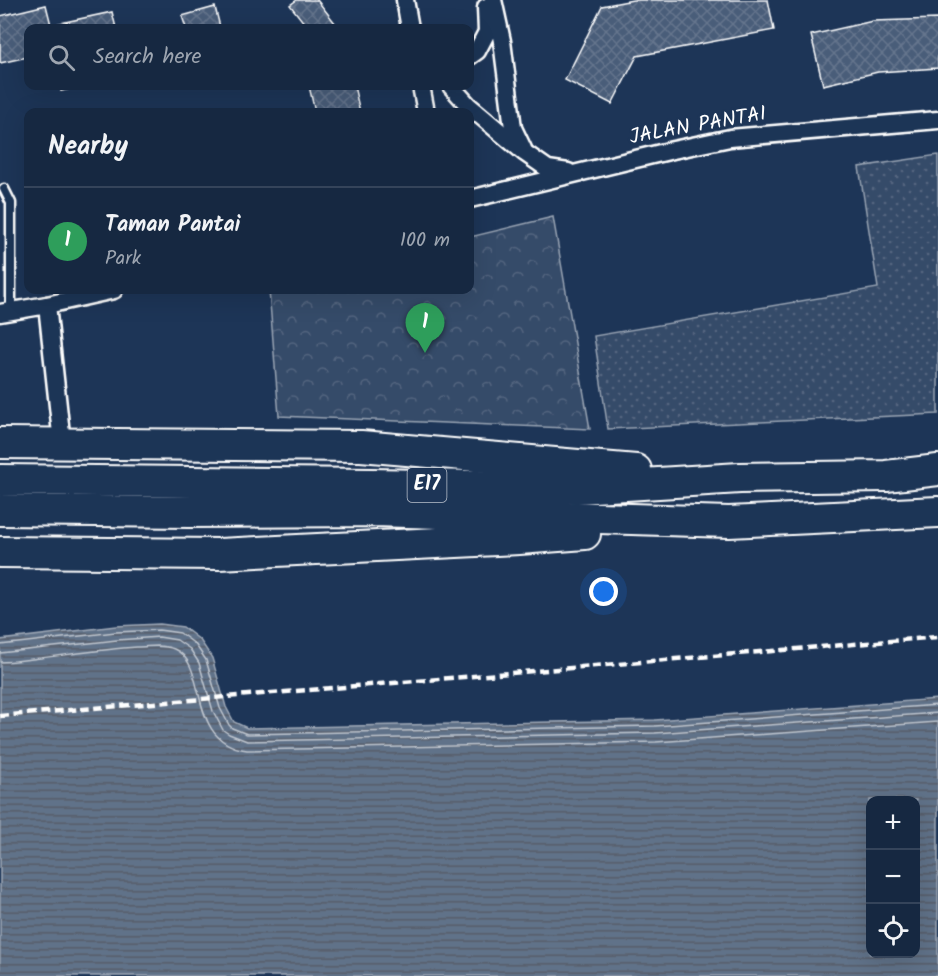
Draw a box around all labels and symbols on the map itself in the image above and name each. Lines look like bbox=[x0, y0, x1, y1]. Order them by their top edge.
street label: JALAN PANTAI bbox=[627, 98, 769, 154]
pin: 1 bbox=[406, 304, 444, 353]
road number: E17 bbox=[408, 468, 446, 502]
your location bbox=[589, 577, 618, 606]

